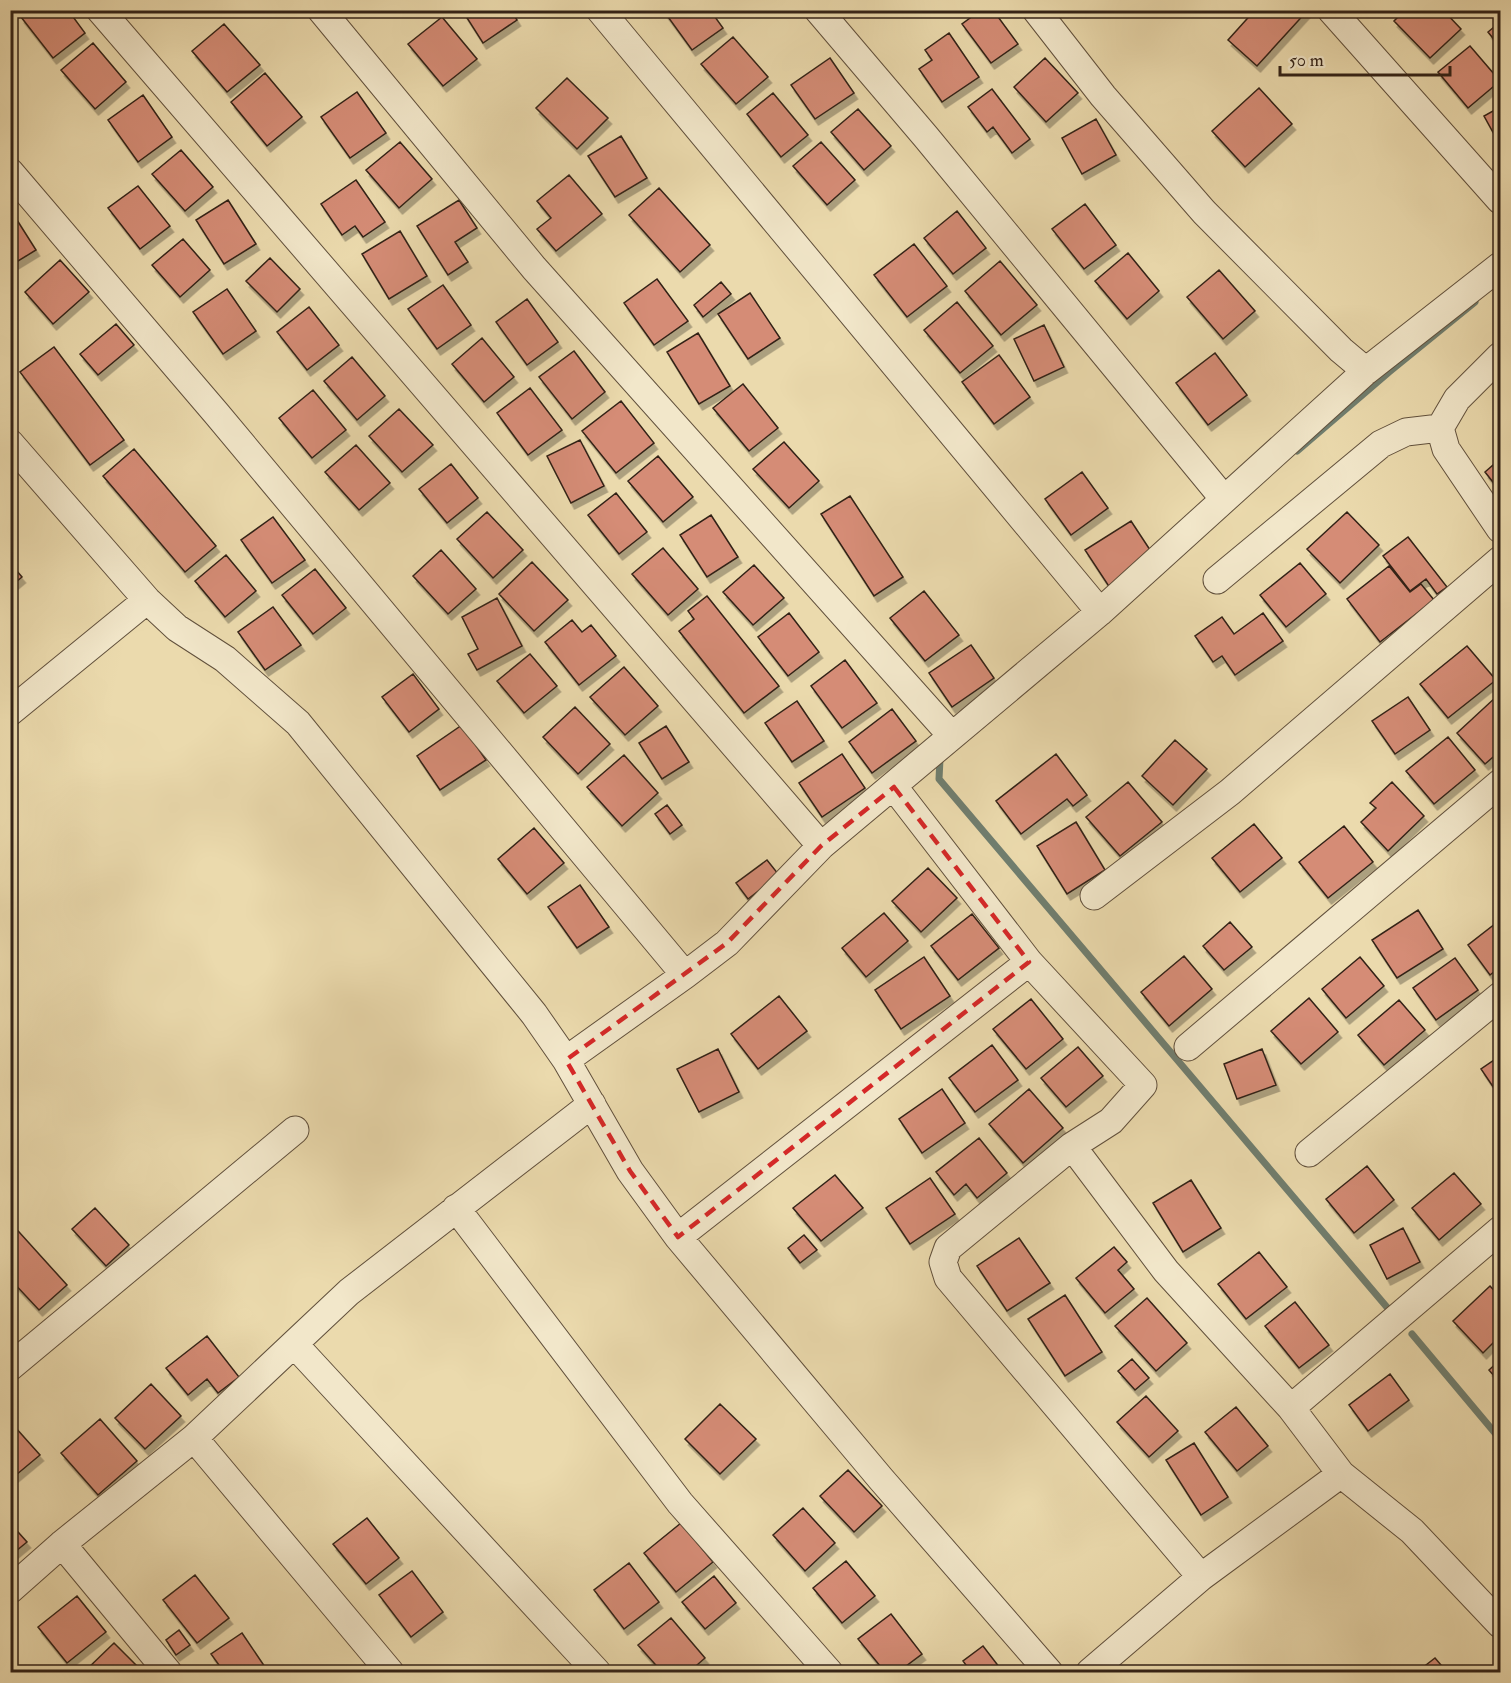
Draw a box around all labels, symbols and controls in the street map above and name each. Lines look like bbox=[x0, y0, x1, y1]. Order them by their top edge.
scale bar bbox=[1280, 39, 1450, 77]
text: 50 m bbox=[1289, 49, 1324, 72]

